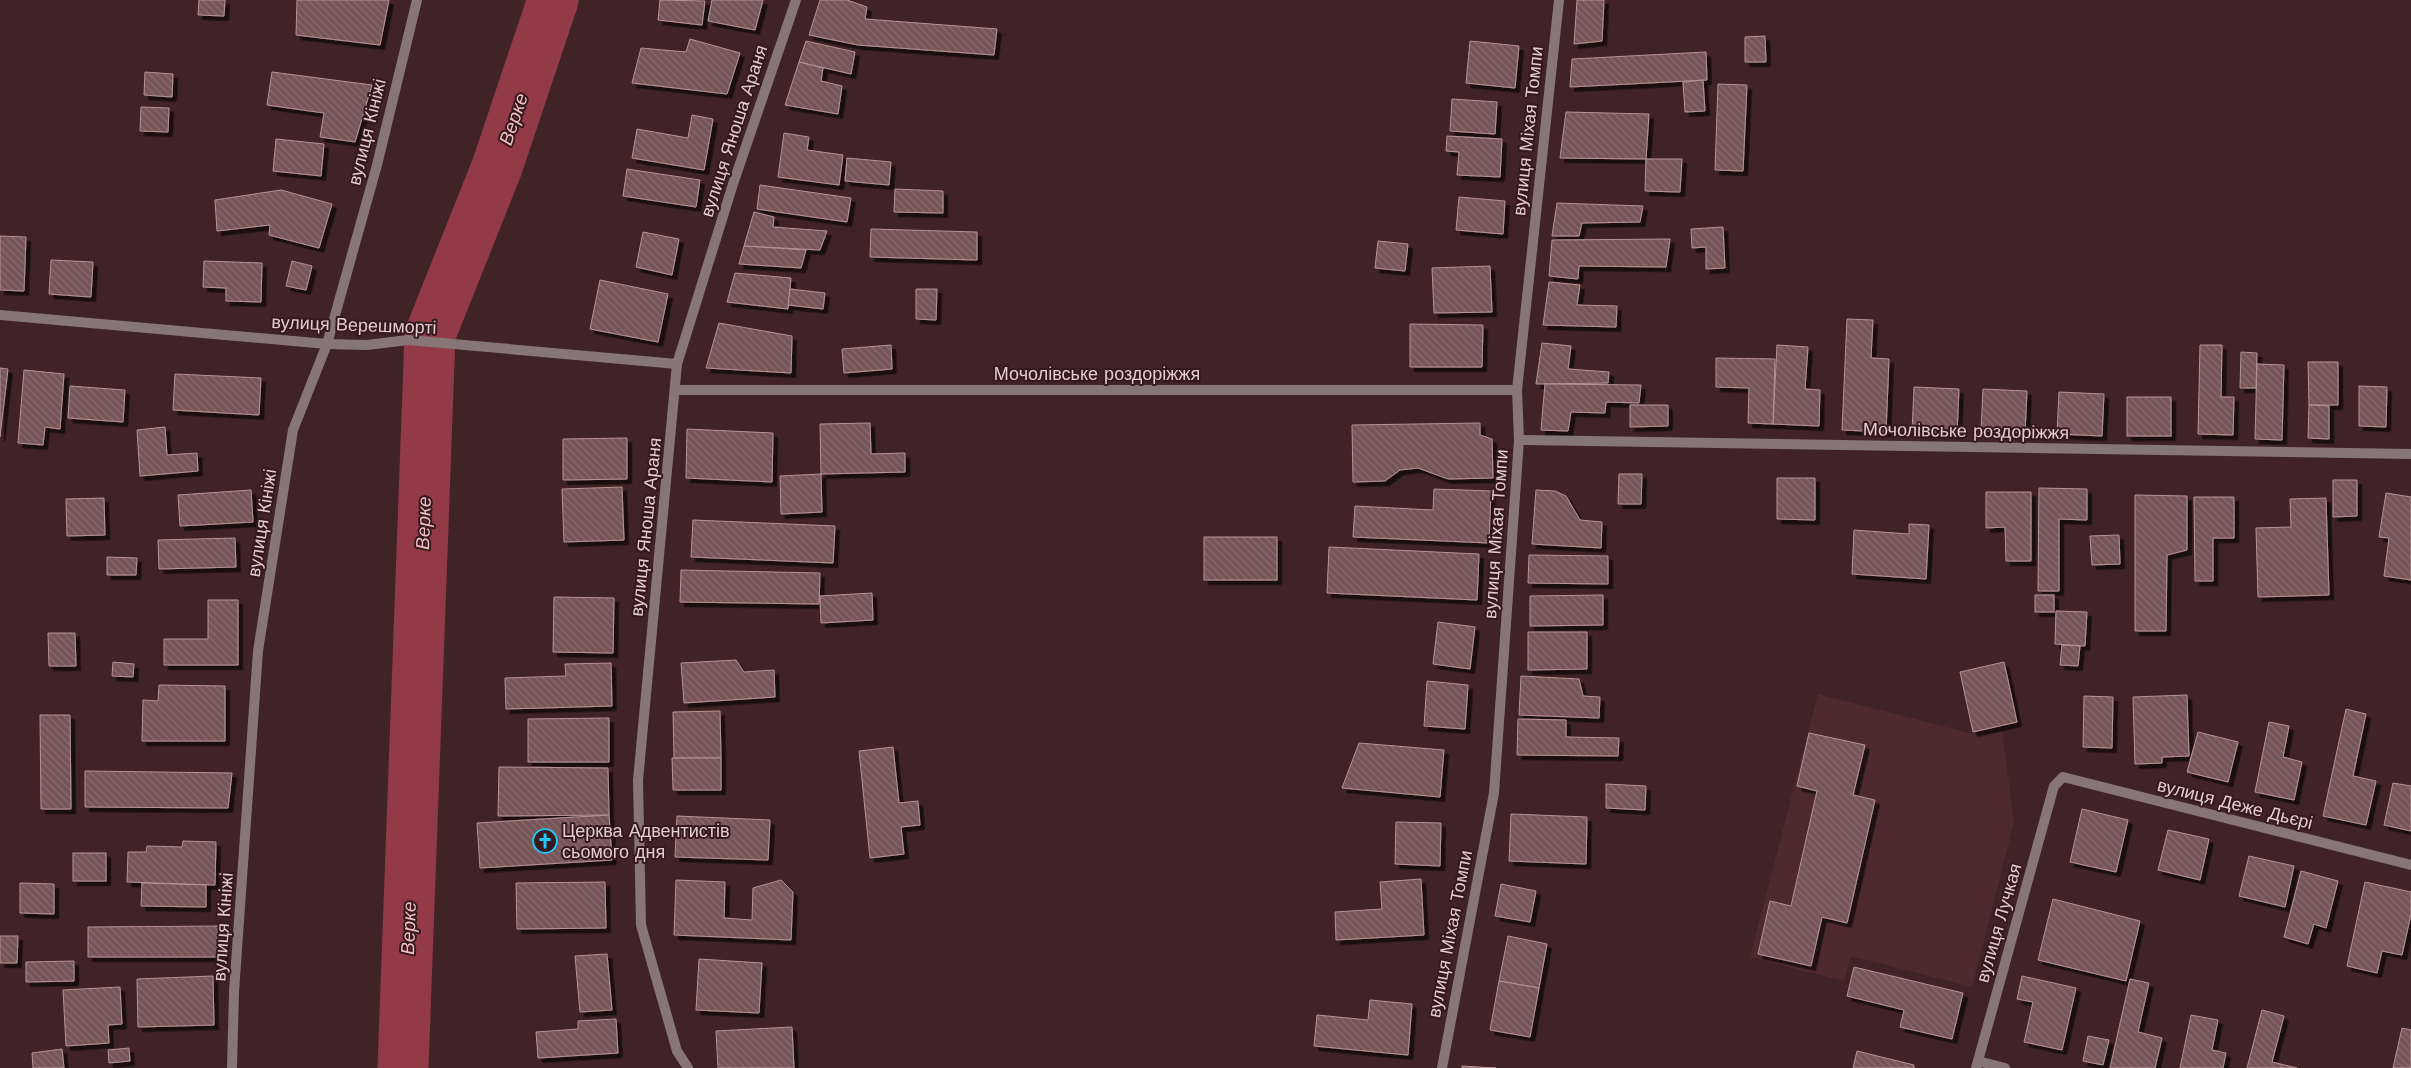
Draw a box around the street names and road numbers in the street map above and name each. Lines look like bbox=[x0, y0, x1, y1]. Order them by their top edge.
street label: вулиця Яноша Араня bbox=[696, 42, 771, 220]
street label: вулиця Міхая Томпи bbox=[1508, 45, 1547, 217]
street label: вулиця Кініжі bbox=[343, 76, 390, 187]
street label: вулиця Верешморті bbox=[271, 311, 437, 338]
street label: Мочолівське роздоріжжя bbox=[994, 363, 1200, 384]
street label: Мочолівське роздоріжжя bbox=[1863, 418, 2069, 443]
street label: вулиця Яноша Араня bbox=[626, 436, 665, 617]
street label: вулиця Міхая Томпи bbox=[1479, 448, 1512, 619]
street label: вулиця Кініжі bbox=[243, 467, 280, 578]
street label: вулиця Деже Дьєрі bbox=[2155, 774, 2315, 833]
street label: вулиця Міхая Томпи bbox=[1423, 848, 1476, 1019]
street label: вулиця Лучкая bbox=[1971, 861, 2026, 985]
street label: вулиця Кініжі bbox=[208, 872, 237, 982]

